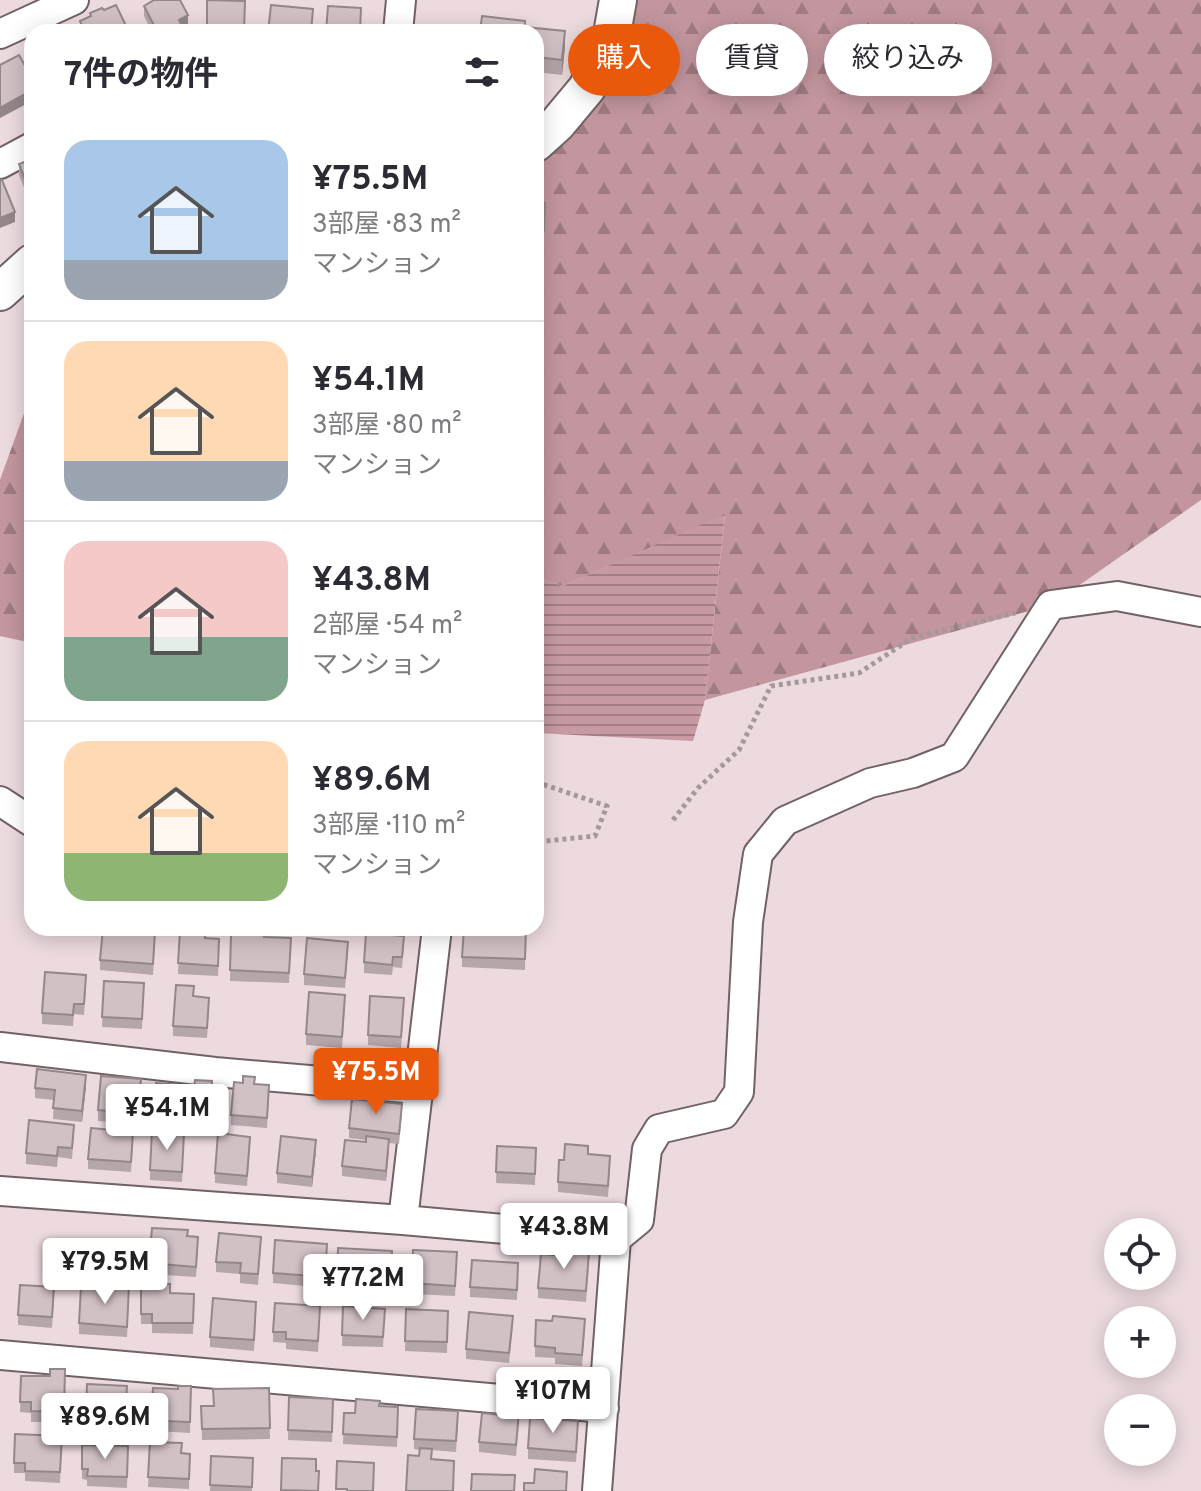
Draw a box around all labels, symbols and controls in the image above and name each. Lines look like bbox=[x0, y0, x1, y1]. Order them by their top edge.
chip: 購入 bbox=[568, 24, 680, 96]
chip: 賃貸 bbox=[696, 24, 808, 96]
chip: 絞り込み bbox=[824, 24, 992, 96]
icon: filters bbox=[460, 50, 504, 94]
text: 7件の物件 bbox=[64, 55, 218, 98]
text: ¥75.5M bbox=[312, 159, 428, 202]
icon: home bbox=[128, 172, 224, 268]
text: 3部屋 · 83 m² bbox=[312, 209, 461, 242]
text: マンション bbox=[312, 249, 442, 282]
text: ¥54.1M bbox=[312, 360, 425, 403]
icon: home bbox=[128, 373, 224, 469]
text: 3部屋 · 80 m² bbox=[312, 410, 462, 443]
text: マンション bbox=[312, 450, 442, 483]
text: ¥43.8M bbox=[312, 560, 431, 603]
icon: home bbox=[128, 573, 224, 669]
text: 2部屋 · 54 m² bbox=[312, 610, 463, 643]
text: マンション bbox=[312, 650, 442, 683]
text: ¥89.6M bbox=[312, 760, 432, 803]
icon: home bbox=[128, 773, 224, 869]
text: 3部屋 · 110 m² bbox=[312, 810, 466, 843]
text: マンション bbox=[312, 850, 442, 883]
pin: ¥75.5M bbox=[311, 1048, 441, 1116]
text: ¥75.5M bbox=[332, 1057, 420, 1090]
pin: ¥54.1M bbox=[102, 1084, 232, 1152]
text: ¥54.1M bbox=[124, 1093, 210, 1126]
pin: ¥43.8M bbox=[499, 1203, 629, 1271]
text: ¥43.8M bbox=[518, 1212, 610, 1245]
map controls bbox=[1104, 1218, 1176, 1466]
button: locate bbox=[1104, 1218, 1176, 1290]
pin: ¥79.5M bbox=[40, 1238, 170, 1306]
text: ¥79.5M bbox=[61, 1247, 149, 1280]
pin: ¥77.2M bbox=[298, 1254, 428, 1322]
text: ¥77.2M bbox=[321, 1263, 405, 1296]
button: + bbox=[1104, 1306, 1176, 1378]
pin: ¥107M bbox=[497, 1367, 609, 1435]
text: ¥107M bbox=[514, 1376, 592, 1409]
pin: ¥89.6M bbox=[40, 1393, 170, 1461]
button: − bbox=[1104, 1394, 1176, 1466]
text: ¥89.6M bbox=[59, 1402, 151, 1435]

